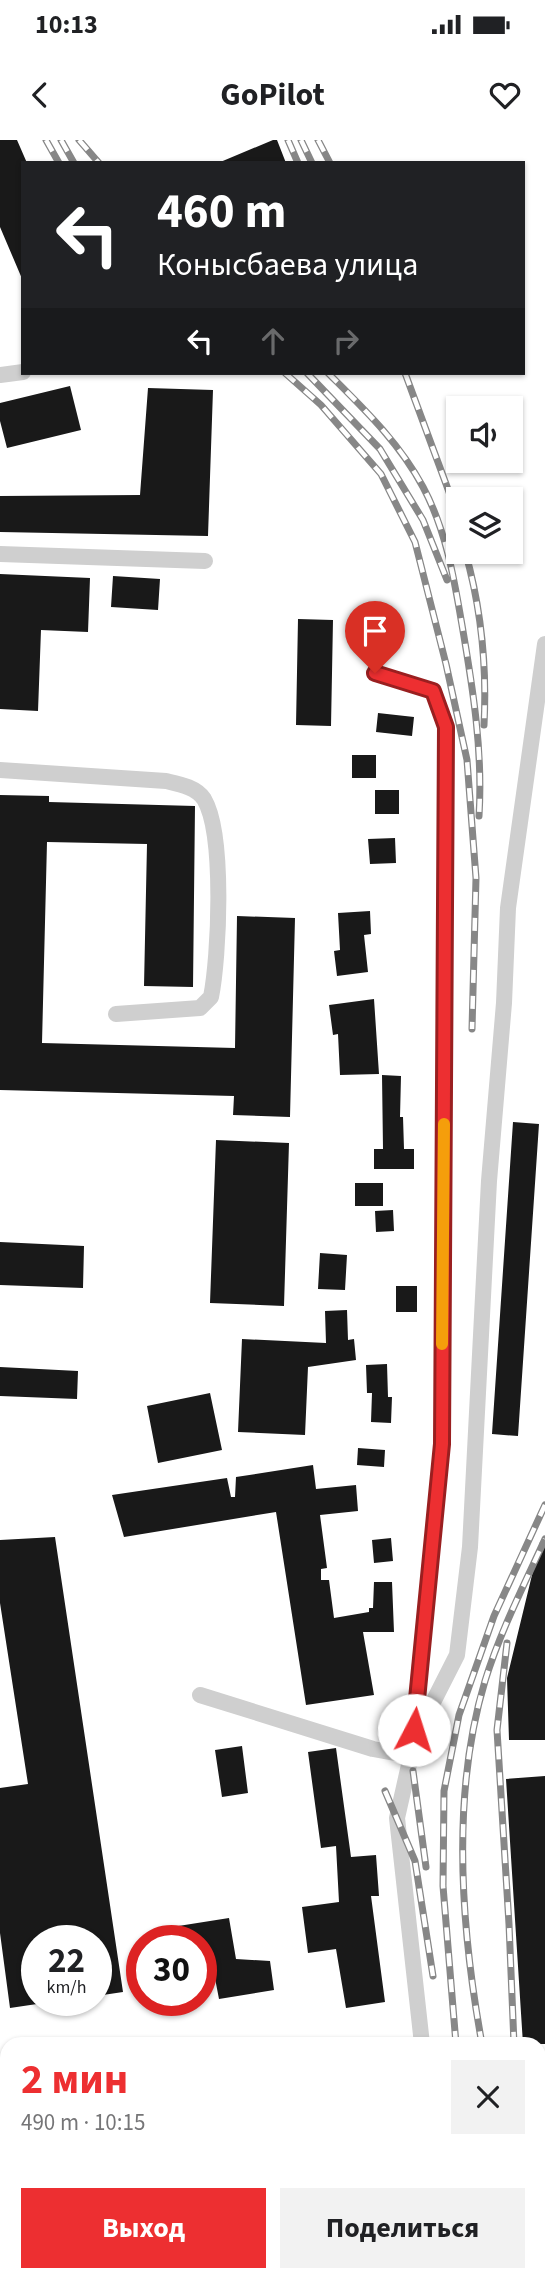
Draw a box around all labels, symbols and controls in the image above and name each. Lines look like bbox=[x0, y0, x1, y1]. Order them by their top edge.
text: 10:13 bbox=[35, 6, 98, 43]
text: GoPilot bbox=[220, 72, 325, 118]
icon: back bbox=[21, 76, 59, 114]
icon: heart bbox=[486, 76, 524, 114]
text: 460 m bbox=[157, 177, 286, 247]
icon: left bbox=[42, 189, 133, 280]
text: Конысбаева улица bbox=[157, 242, 418, 288]
icon: left bbox=[181, 322, 219, 360]
icon: ahead bbox=[254, 322, 292, 360]
icon: right bbox=[327, 322, 365, 360]
map controls bbox=[446, 396, 523, 564]
button: sound bbox=[446, 396, 523, 473]
button: layers bbox=[446, 487, 523, 564]
pin bbox=[345, 601, 405, 673]
icon: arrive bbox=[356, 612, 394, 650]
position arrow bbox=[377, 1693, 451, 1767]
speed limit sign: 30 bbox=[126, 1925, 217, 2016]
text: 22 bbox=[48, 1936, 85, 1986]
text: km/h bbox=[47, 1975, 86, 2000]
text: 2 мин bbox=[21, 2050, 128, 2110]
button: close bbox=[451, 2060, 525, 2134]
text: 490 m · 10:15 bbox=[21, 2106, 145, 2139]
button: Выход bbox=[21, 2188, 266, 2268]
button: Поделиться bbox=[280, 2188, 525, 2268]

